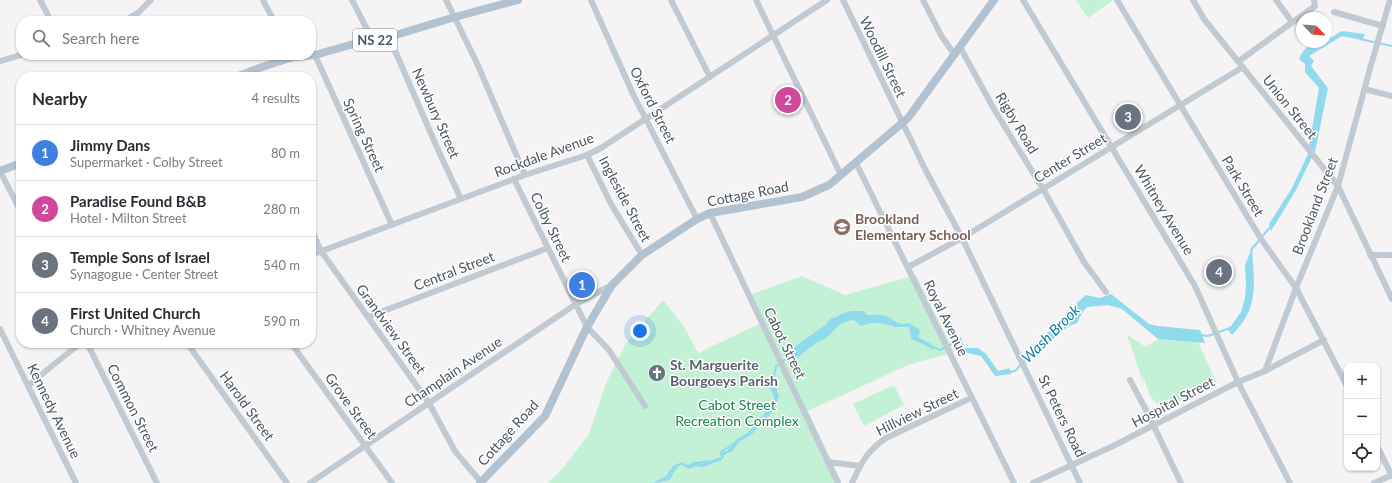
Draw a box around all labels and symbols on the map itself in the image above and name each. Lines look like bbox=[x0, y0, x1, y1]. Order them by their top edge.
north arrow bbox=[1296, 12, 1332, 48]
street label: Woodill Street bbox=[857, 14, 910, 100]
road number: NS 22 bbox=[353, 29, 397, 51]
street label: Oxford Street bbox=[627, 64, 680, 146]
street label: Newbury Street bbox=[409, 65, 464, 160]
street label: Union Street bbox=[1259, 71, 1321, 142]
pin: 2 bbox=[775, 85, 801, 115]
street label: Rigby Road bbox=[993, 89, 1042, 156]
street label: Spring Street bbox=[340, 95, 389, 174]
pin: 3 bbox=[1115, 102, 1141, 132]
street label: Rockdale Avenue bbox=[492, 129, 596, 180]
street label: Center Street bbox=[1030, 129, 1109, 186]
street label: Park Street bbox=[1219, 152, 1268, 219]
street label: Ingleside Street bbox=[596, 153, 655, 245]
street label: Brookland Street bbox=[1288, 155, 1341, 257]
street label: Whitney Avenue bbox=[1131, 162, 1198, 258]
street label: Cottage Road bbox=[706, 177, 790, 210]
street label: Colby Street bbox=[527, 189, 576, 264]
place label: Brookland Elementary School bbox=[855, 210, 971, 243]
school or university icon: Brookland Elementary School bbox=[832, 217, 852, 237]
street label: Central Street bbox=[411, 247, 497, 294]
pin: 4 bbox=[1206, 257, 1232, 287]
pin: 1 bbox=[569, 270, 595, 300]
street label: Royal Avenue bbox=[921, 277, 972, 359]
street label: Grandview Street bbox=[353, 281, 430, 377]
water label: Wash Brook bbox=[1017, 300, 1084, 366]
street label: Cabot Street bbox=[761, 304, 810, 381]
your location bbox=[630, 321, 650, 341]
street label: Champlain Avenue bbox=[401, 333, 505, 411]
place label: St. Marguerite Bourgoeys Parish bbox=[670, 356, 778, 389]
street label: Kennedy Avenue bbox=[24, 361, 85, 461]
street label: Common Street bbox=[104, 361, 163, 455]
church icon: St. Marguerite Bourgoeys Parish bbox=[647, 363, 667, 383]
street label: Harold Street bbox=[216, 368, 278, 444]
street label: Grove Street bbox=[322, 369, 381, 442]
street label: St Peters Road bbox=[1035, 372, 1090, 460]
street label: Hospital Street bbox=[1128, 373, 1217, 431]
street label: Hillview Street bbox=[873, 384, 961, 439]
street label: Cottage Road bbox=[474, 396, 542, 469]
park label: Cabot Street Recreation Complex bbox=[675, 396, 799, 429]

